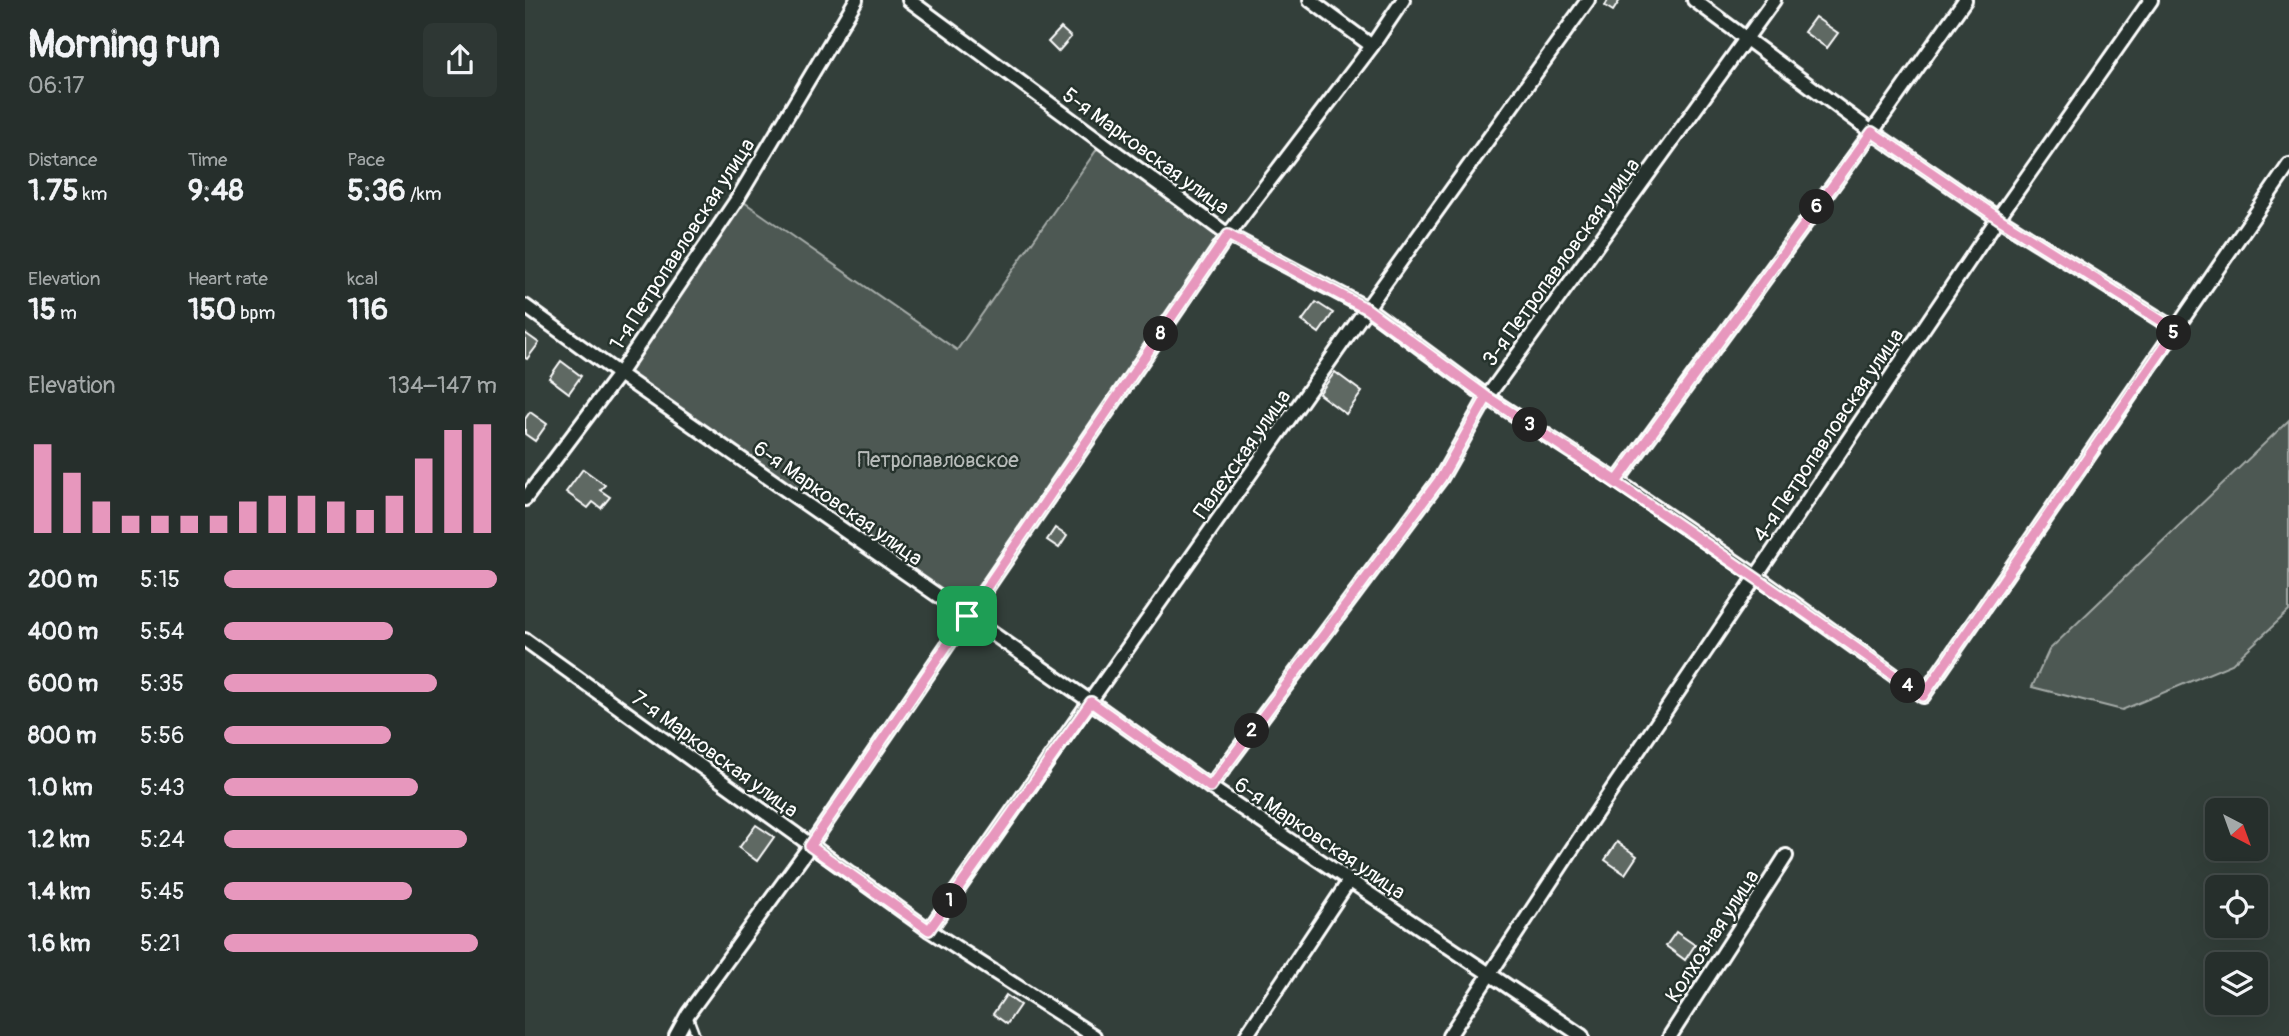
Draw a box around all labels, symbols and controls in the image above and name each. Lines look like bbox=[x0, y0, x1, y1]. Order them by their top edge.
text: Morning run bbox=[28, 21, 220, 69]
button: share bbox=[423, 23, 497, 97]
text: 06:17 bbox=[28, 71, 84, 100]
street label: 5-я Марковская улица bbox=[1057, 82, 1235, 221]
street label: 1-я Петропавловская улица bbox=[604, 133, 761, 355]
text: Distance bbox=[28, 148, 97, 172]
text: Time bbox=[188, 148, 227, 172]
text: Pace bbox=[347, 148, 385, 172]
street label: 3-я Петропавловская улица bbox=[1477, 153, 1646, 372]
text: 1.75 bbox=[28, 172, 78, 209]
text: 9:48 bbox=[188, 172, 244, 209]
text: 5:36 bbox=[347, 172, 406, 209]
text: km bbox=[78, 182, 107, 206]
text: /km bbox=[406, 182, 442, 206]
pin: 6 bbox=[1799, 190, 1835, 224]
text: 6 bbox=[1811, 194, 1822, 218]
text: Elevation bbox=[28, 267, 100, 291]
text: Heart rate bbox=[188, 267, 268, 291]
text: kcal bbox=[347, 267, 378, 291]
text: 15 bbox=[28, 291, 56, 328]
text: 150 bbox=[188, 291, 236, 328]
text: 116 bbox=[347, 291, 388, 328]
text: m bbox=[56, 301, 77, 325]
text: bpm bbox=[236, 301, 275, 325]
pin: 8 bbox=[1143, 316, 1179, 352]
pin: 5 bbox=[2157, 316, 2191, 350]
text: 5 bbox=[2168, 320, 2179, 344]
text: 8 bbox=[1156, 321, 1165, 345]
street label: 4-я Петропавловская улица bbox=[1747, 323, 1910, 547]
text: Elevation bbox=[28, 371, 116, 400]
text: 134–147 m bbox=[388, 371, 497, 400]
street label: Палехская улица bbox=[1188, 384, 1297, 524]
pin: 3 bbox=[1513, 408, 1548, 442]
text: 3 bbox=[1524, 412, 1535, 436]
street label: 6-я Марковская улица bbox=[748, 435, 928, 572]
park label: Петропавловское bbox=[857, 447, 1019, 474]
text: 200 m bbox=[28, 565, 98, 594]
text: 5:15 bbox=[140, 565, 180, 594]
pin bbox=[937, 586, 997, 646]
icon: arrive bbox=[948, 597, 986, 635]
text: 400 m bbox=[28, 617, 98, 646]
text: 5:54 bbox=[140, 617, 184, 646]
pin: 4 bbox=[1891, 668, 1925, 704]
text: 600 m bbox=[28, 669, 98, 698]
text: 5:35 bbox=[140, 669, 184, 698]
text: 4 bbox=[1902, 673, 1913, 697]
street label: 7-я Марковская улица bbox=[626, 685, 803, 824]
pin: 2 bbox=[1235, 714, 1269, 748]
text: 2 bbox=[1246, 718, 1257, 742]
text: 800 m bbox=[28, 721, 96, 750]
text: 5:56 bbox=[140, 721, 184, 750]
street label: 6-я Марковская улица bbox=[1229, 771, 1411, 906]
text: 1.0 km bbox=[28, 773, 93, 802]
text: 5:43 bbox=[140, 773, 185, 802]
north arrow bbox=[2205, 798, 2268, 861]
map controls bbox=[2205, 798, 2268, 1015]
text: 1.2 km bbox=[28, 825, 90, 854]
text: 5:24 bbox=[140, 825, 185, 854]
street label: Колхозная улица bbox=[1659, 865, 1765, 1008]
button: locate bbox=[2205, 875, 2268, 938]
text: 1.4 km bbox=[28, 877, 90, 906]
text: 5:45 bbox=[140, 877, 184, 906]
pin: 1 bbox=[933, 884, 967, 918]
text: 1 bbox=[946, 888, 953, 912]
text: 1.6 km bbox=[28, 929, 90, 958]
text: 5:21 bbox=[140, 929, 180, 958]
button: layers bbox=[2205, 952, 2268, 1015]

